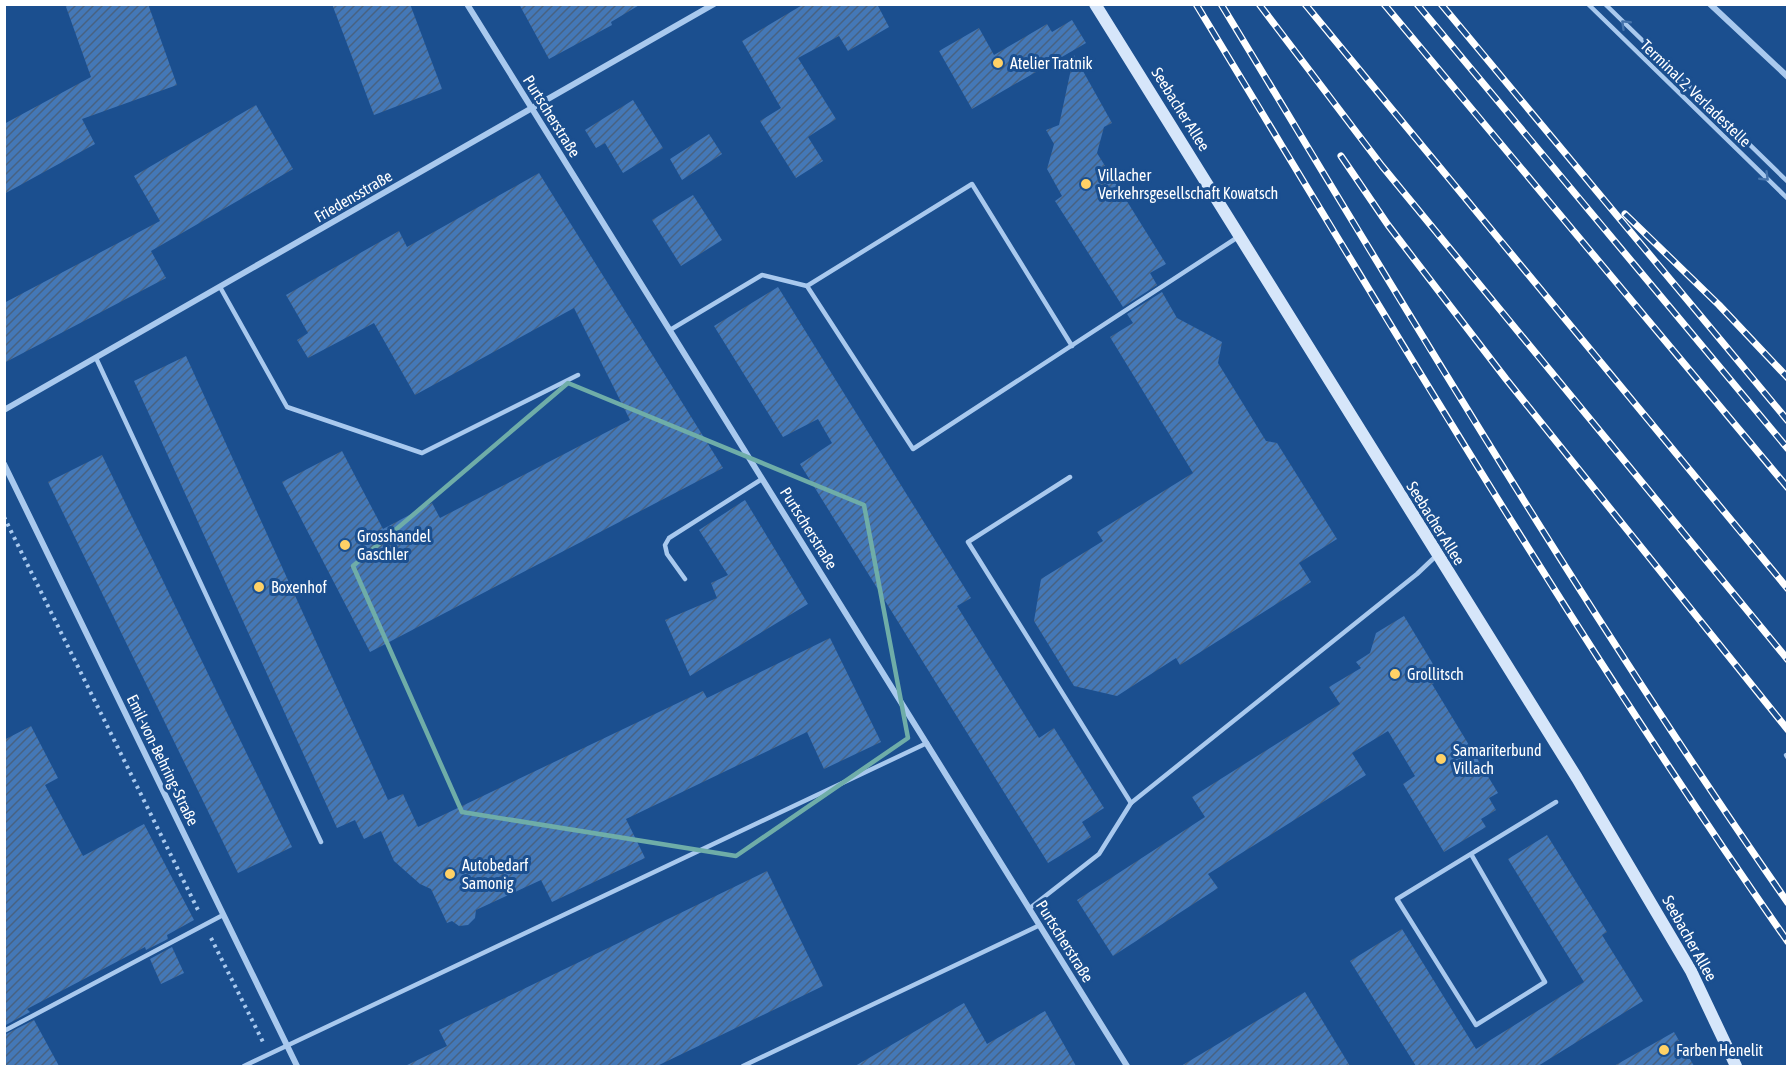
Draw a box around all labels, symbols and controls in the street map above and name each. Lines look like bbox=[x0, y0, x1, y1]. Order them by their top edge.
one-way arrow bbox=[1622, 21, 1633, 32]
street label: Terminal 2, Verladestelle bbox=[1637, 36, 1755, 150]
place label: Atelier Tratnik bbox=[1010, 54, 1093, 72]
marker: Atelier Tratnik bbox=[991, 56, 1005, 70]
street label: Seebacher Allee bbox=[1148, 64, 1214, 154]
street label: Purtscherstraße bbox=[520, 72, 584, 160]
street label: Friedensstraße bbox=[311, 166, 395, 226]
place label: Villacher Verkehrsgesellschaft Kowatsch bbox=[1098, 166, 1278, 203]
one-way arrow bbox=[1759, 170, 1769, 181]
marker: Villacher Verkehrsgesellschaft Kowatsch bbox=[1079, 177, 1093, 191]
street label: Seebacher Allee bbox=[1403, 478, 1469, 568]
street label: Purtscherstraße bbox=[777, 484, 841, 572]
place label: Grosshandel Gaschler bbox=[357, 527, 432, 563]
marker: Grosshandel Gaschler bbox=[338, 538, 352, 552]
place label: Boxenhof bbox=[271, 578, 328, 596]
marker: Boxenhof bbox=[252, 580, 266, 594]
place label: Grollitsch bbox=[1407, 665, 1464, 683]
marker: Grollitsch bbox=[1388, 667, 1402, 681]
street label: Emil-von-Behring-Straße bbox=[123, 692, 203, 829]
place label: Samariterbund Villach bbox=[1453, 741, 1542, 777]
marker: Samariterbund Villach bbox=[1434, 752, 1448, 766]
place label: Autobedarf Samonig bbox=[462, 856, 529, 893]
marker: Autobedarf Samonig bbox=[443, 867, 457, 881]
street label: Seebacher Allee bbox=[1659, 892, 1721, 984]
street label: Purtscherstraße bbox=[1033, 897, 1097, 985]
place label: Farben Henelit bbox=[1676, 1041, 1764, 1059]
marker: Farben Henelit bbox=[1657, 1043, 1671, 1057]

